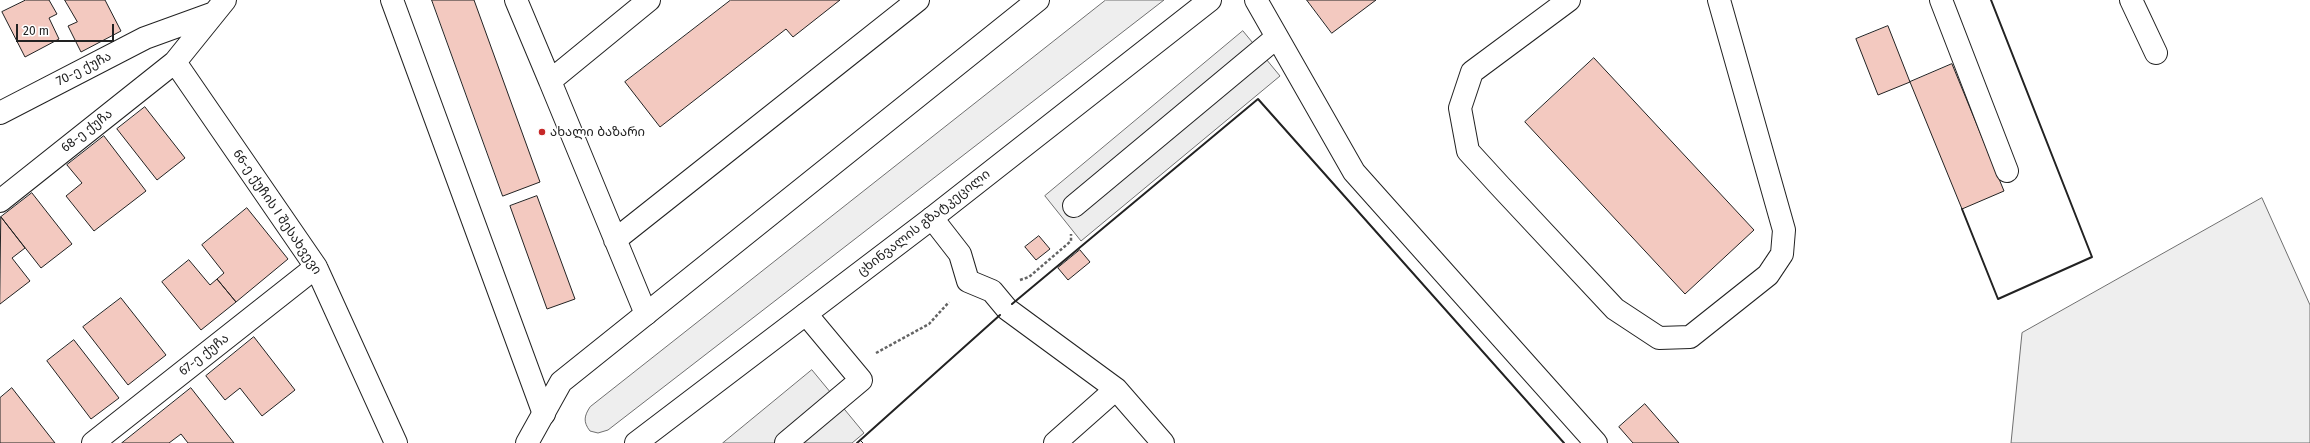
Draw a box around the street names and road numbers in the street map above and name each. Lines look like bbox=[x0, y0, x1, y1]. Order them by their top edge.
street label: 70-ე ქუჩა bbox=[54, 49, 114, 89]
street label: 68-ე ქუჩა bbox=[58, 106, 116, 156]
street label: 66-ე ქუჩის I შესახვევი bbox=[229, 147, 325, 277]
street label: ცხინვალის გზატკეცილი bbox=[855, 166, 993, 280]
street label: 67-ე ქუჩა bbox=[176, 331, 232, 379]

